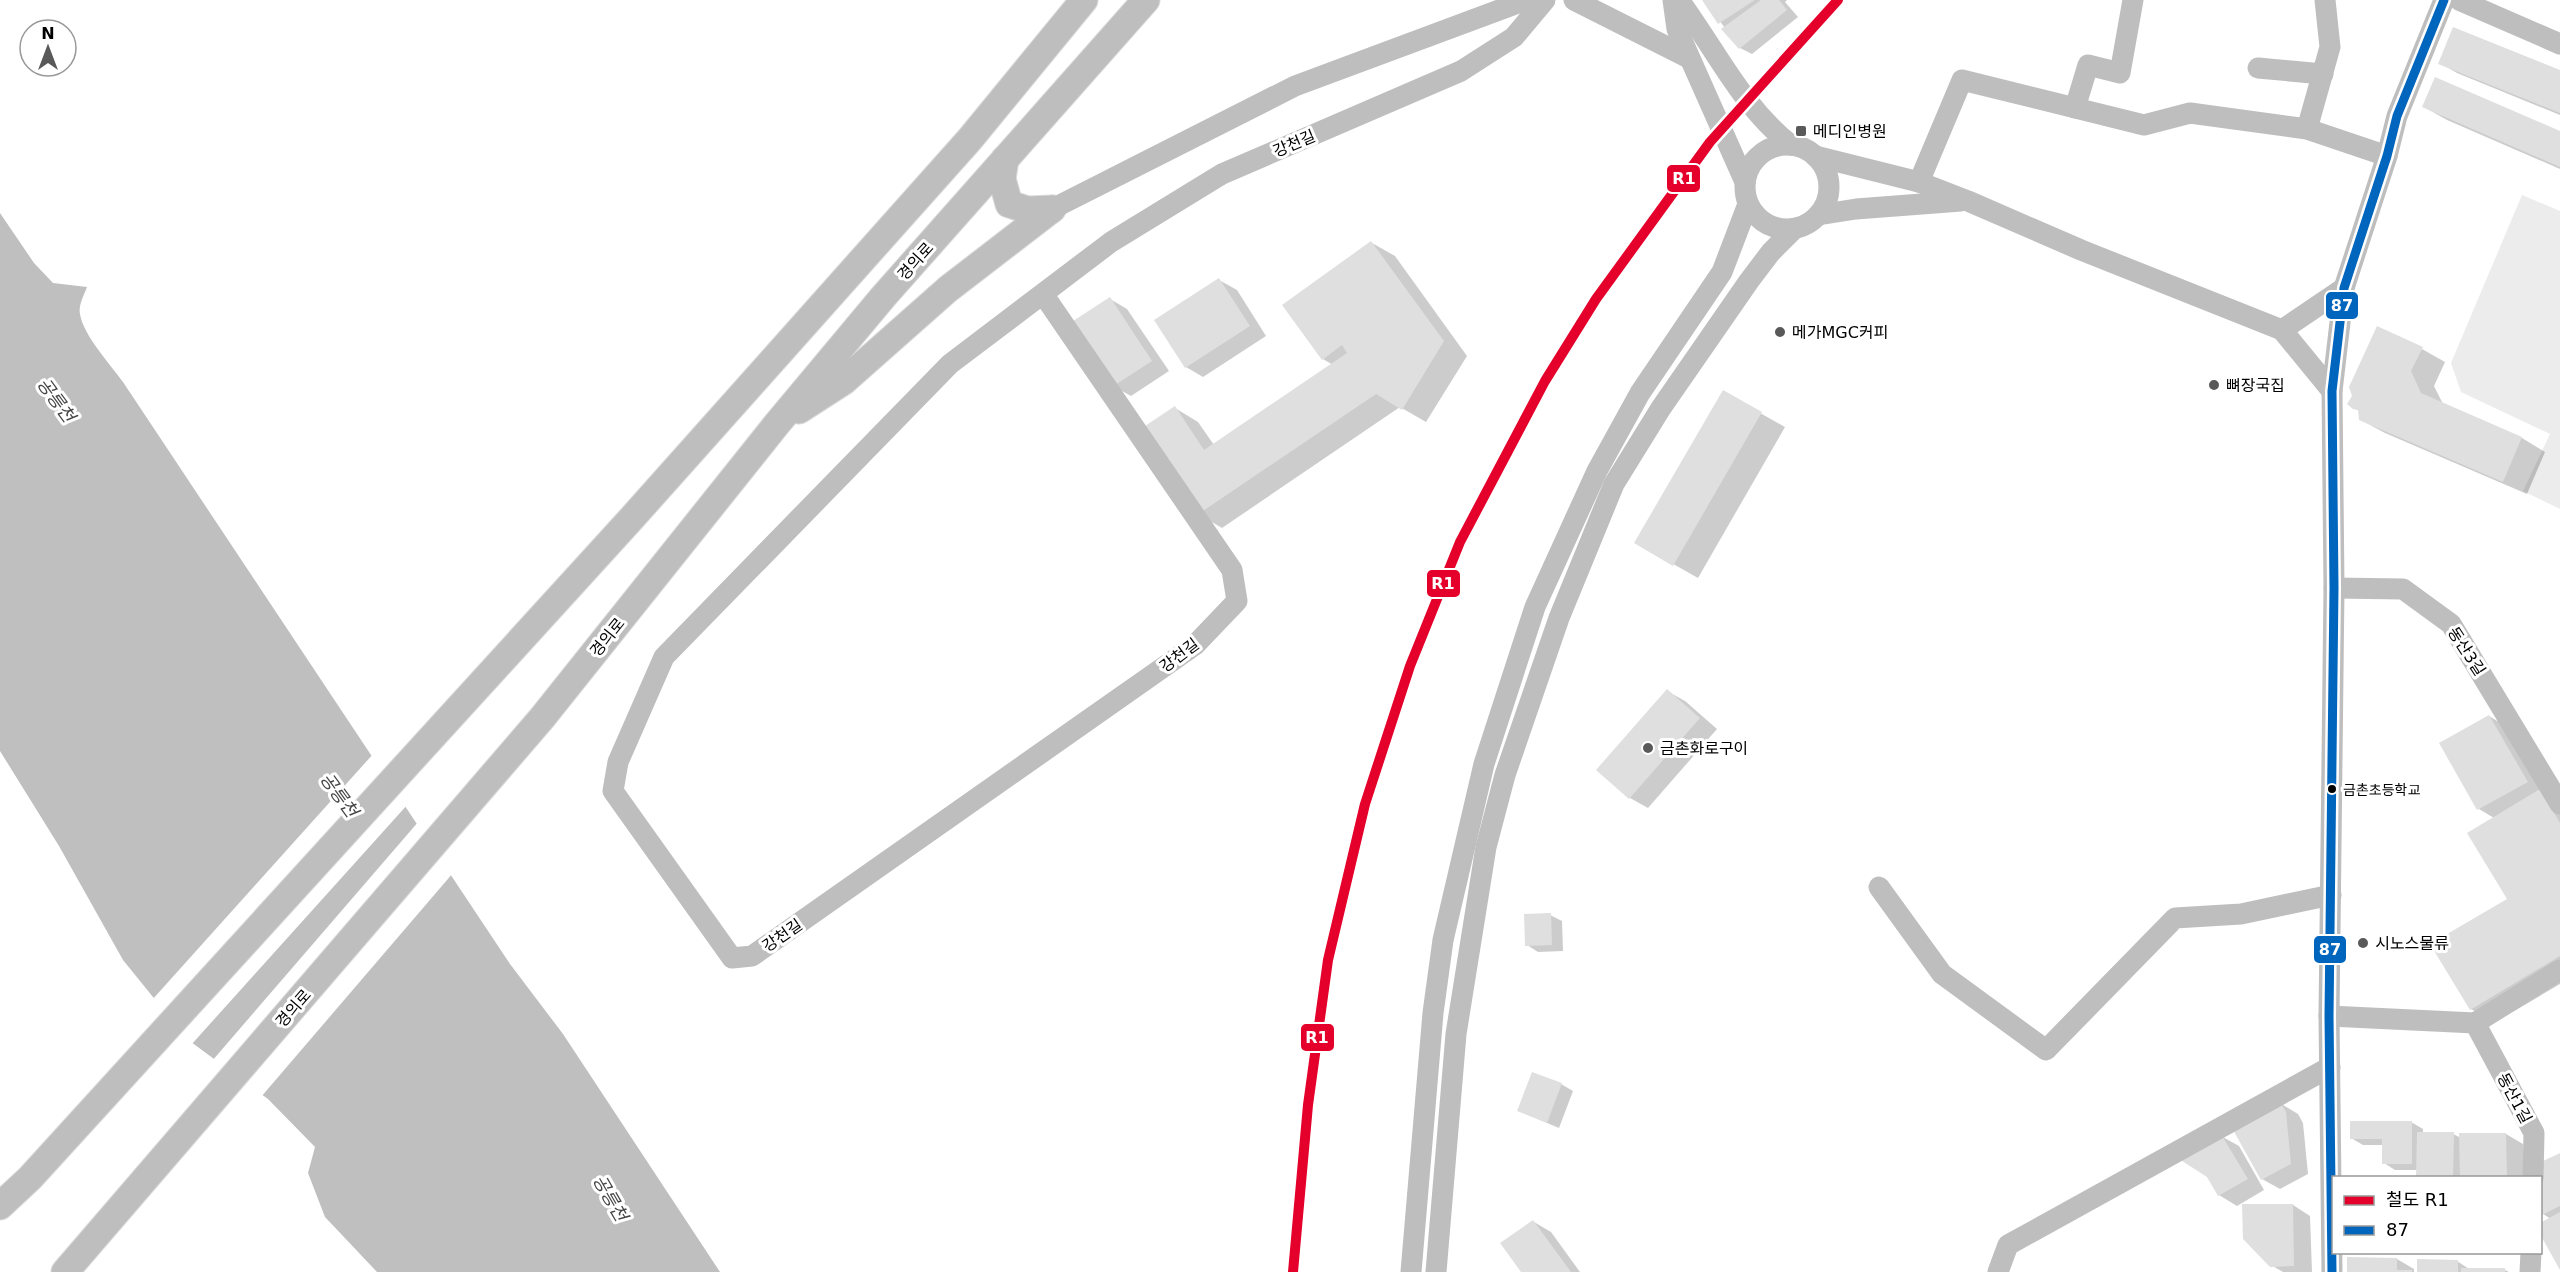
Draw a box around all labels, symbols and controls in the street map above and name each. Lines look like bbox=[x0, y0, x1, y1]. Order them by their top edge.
north arrow bbox=[18, 18, 78, 78]
text: N bbox=[41, 24, 55, 43]
place label: 메디인병원 bbox=[1813, 122, 1887, 141]
marker: 메디인병원 bbox=[1794, 124, 1808, 138]
street label: 강천길 bbox=[1270, 126, 1318, 161]
line badge: R1 bbox=[1666, 164, 1701, 193]
text: R1 bbox=[1672, 169, 1696, 188]
street label: 경의로 bbox=[894, 238, 937, 284]
line badge: 87 bbox=[2325, 291, 2359, 320]
text: 87 bbox=[2331, 296, 2353, 315]
place label: 메가MGC커피 bbox=[1792, 323, 1888, 342]
marker: 메가MGC커피 bbox=[1773, 325, 1787, 339]
water label: 공릉천 bbox=[33, 373, 81, 428]
place label: 뼈장국집 bbox=[2226, 376, 2285, 395]
marker: 뼈장국집 bbox=[2207, 378, 2221, 392]
line badge: R1 bbox=[1426, 569, 1461, 598]
text: R1 bbox=[1431, 574, 1455, 593]
street label: 경의로 bbox=[586, 614, 629, 660]
street label: 동산3길 bbox=[2444, 623, 2489, 679]
street label: 강천길 bbox=[1156, 635, 1203, 676]
place label: 금촌화로구이 bbox=[1660, 739, 1748, 758]
marker: 금촌화로구이 bbox=[1641, 741, 1655, 755]
water label: 공릉천 bbox=[316, 768, 364, 823]
place label: 금촌초등학교 bbox=[2343, 782, 2420, 798]
marker: 금촌초등학교 bbox=[2326, 783, 2338, 795]
street label: 강천길 bbox=[759, 915, 806, 956]
place label: 시노스물류 bbox=[2375, 934, 2449, 953]
line badge: 87 bbox=[2313, 935, 2347, 964]
marker: 시노스물류 bbox=[2356, 936, 2370, 950]
text: 87 bbox=[2319, 940, 2341, 959]
street label: 경의로 bbox=[272, 985, 315, 1031]
line badge: R1 bbox=[1300, 1023, 1335, 1052]
text: R1 bbox=[1305, 1028, 1329, 1047]
street label: 동산1길 bbox=[2493, 1070, 2536, 1127]
water label: 공릉천 bbox=[589, 1171, 633, 1227]
legend bbox=[2332, 1176, 2542, 1254]
text: 철도 R1 bbox=[2386, 1189, 2449, 1210]
text: 87 bbox=[2386, 1219, 2409, 1240]

